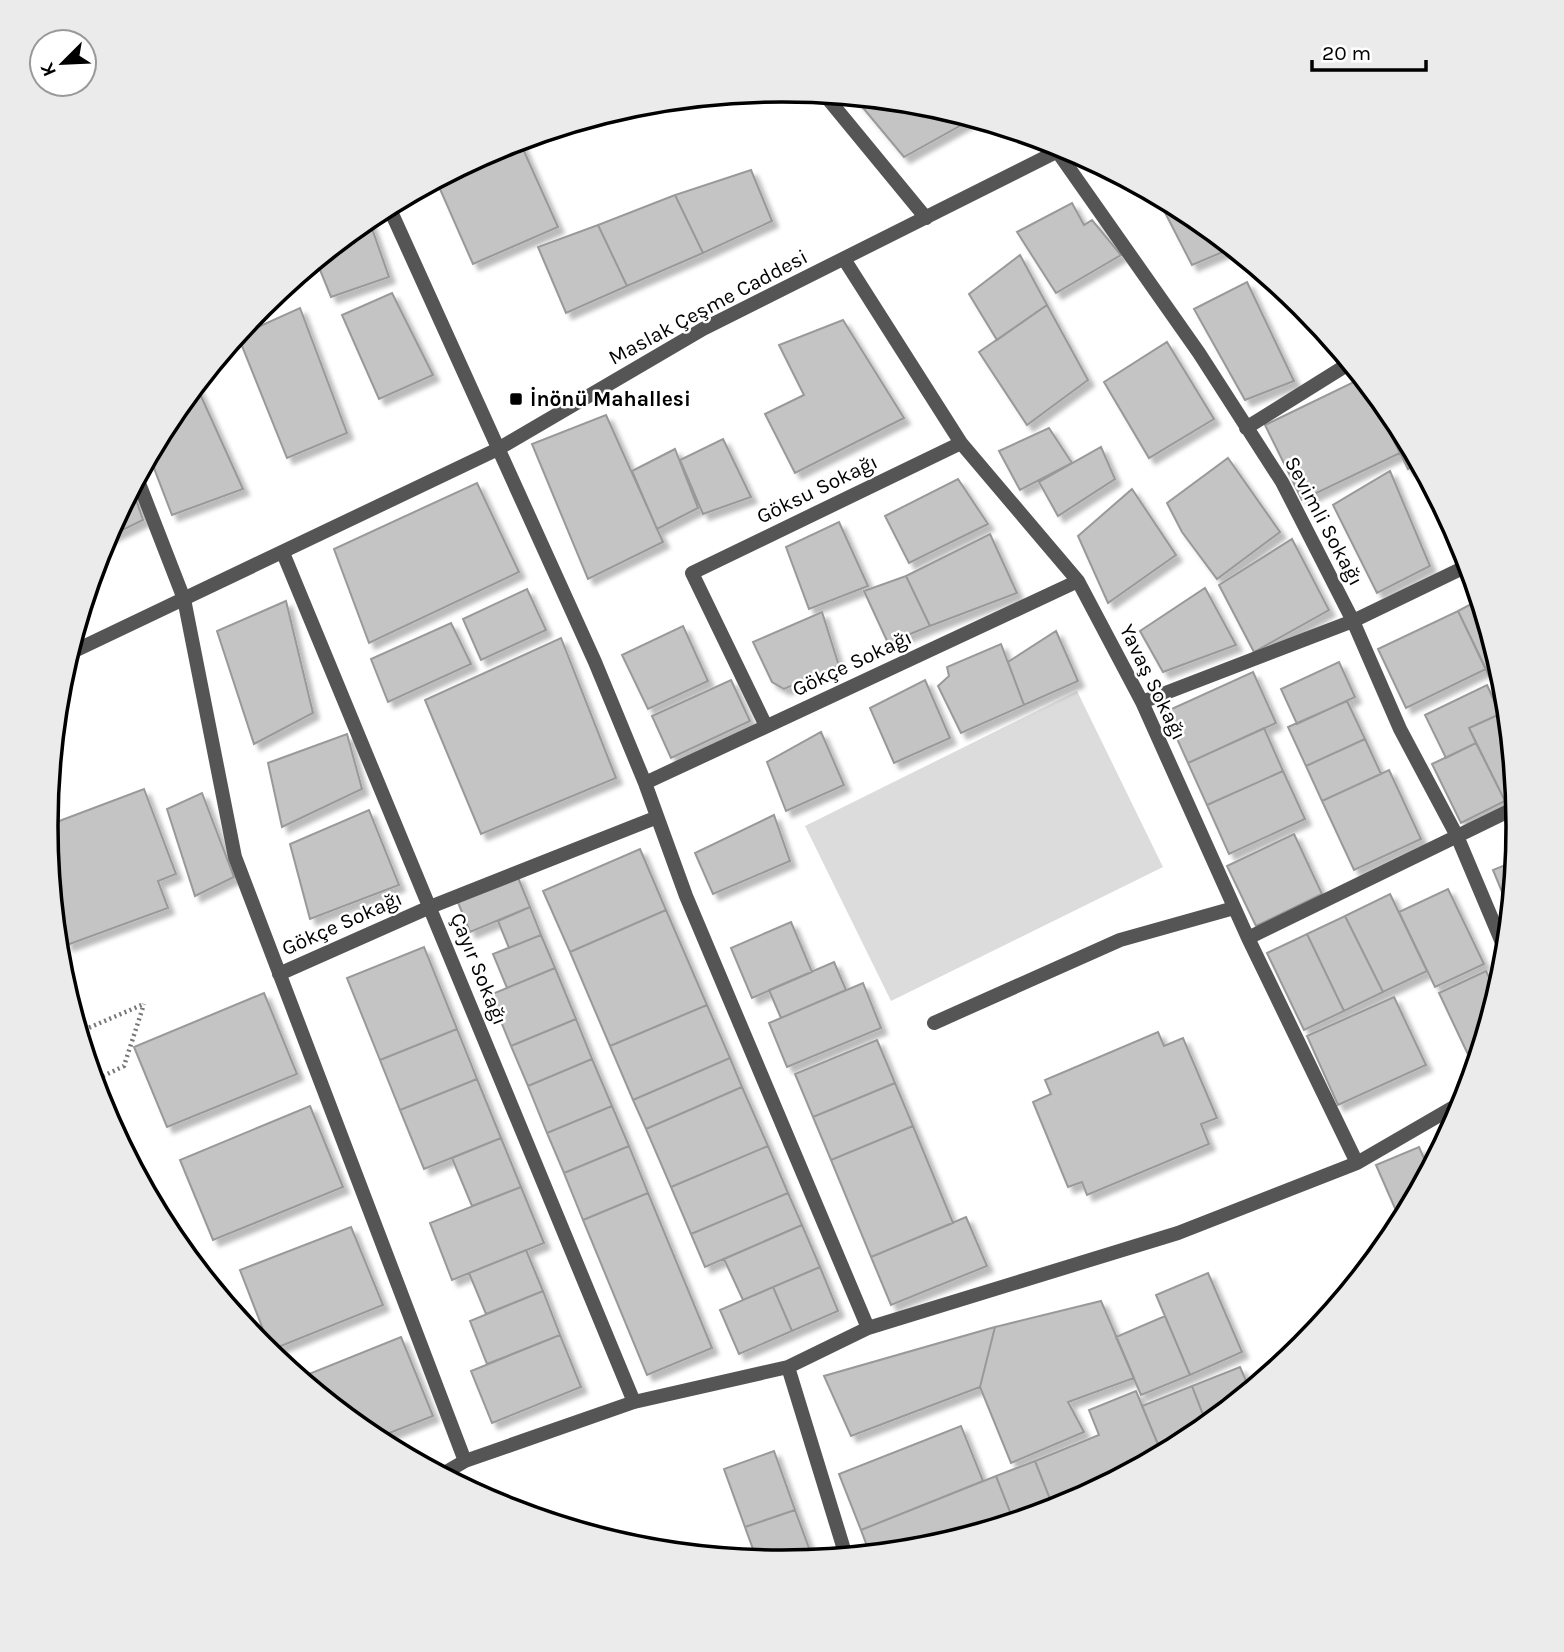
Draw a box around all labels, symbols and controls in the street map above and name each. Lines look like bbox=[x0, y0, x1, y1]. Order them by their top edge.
north arrow bbox=[28, 28, 98, 98]
scale bar bbox=[1312, 28, 1426, 72]
text: 20 m bbox=[1322, 41, 1371, 65]
text: K bbox=[36, 59, 61, 80]
street label: Maslak Çeşme Caddesi bbox=[604, 244, 812, 370]
place label: İnönü Mahallesi bbox=[530, 386, 691, 411]
marker: İnönü Mahallesi bbox=[508, 391, 524, 407]
street label: Göksu Sokağı bbox=[753, 449, 881, 529]
street label: Sevimli Sokağı bbox=[1280, 452, 1368, 590]
street label: Yavaş Sokağı bbox=[1115, 620, 1191, 744]
street label: Gökçe Sokağı bbox=[788, 625, 916, 701]
street label: Gökçe Sokağı bbox=[278, 886, 406, 960]
street label: Çayır Sokağı bbox=[446, 909, 512, 1029]

